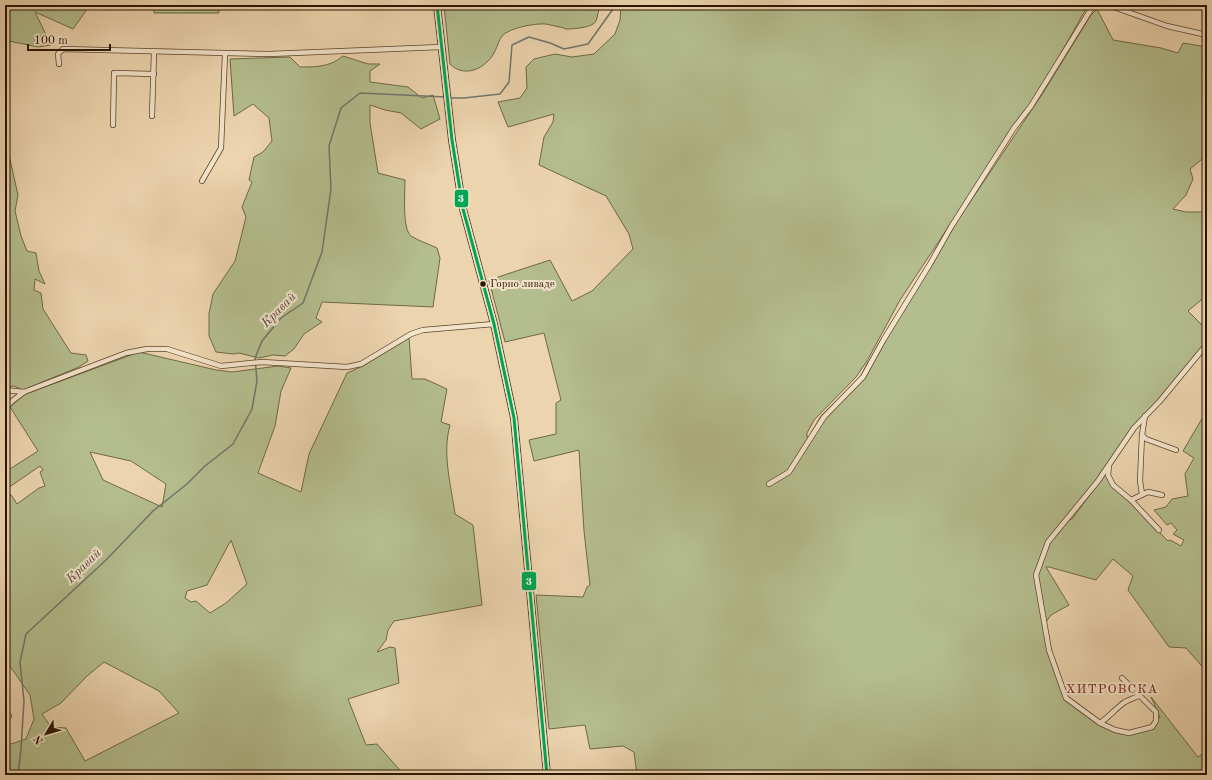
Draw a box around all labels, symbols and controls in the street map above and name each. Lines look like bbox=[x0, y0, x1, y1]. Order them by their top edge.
scale bar bbox=[28, 26, 110, 52]
text: 100 m bbox=[34, 35, 68, 47]
line badge: 3 bbox=[454, 189, 469, 208]
text: 3 bbox=[458, 194, 464, 205]
marker: Горно ливаде bbox=[478, 279, 488, 289]
place label: Горно ливаде bbox=[490, 279, 555, 290]
water label: Кравай bbox=[258, 290, 299, 331]
water label: Кравай bbox=[63, 546, 104, 586]
line badge: 3 bbox=[521, 571, 537, 591]
text: 3 bbox=[526, 577, 532, 588]
district label: ХИТРОВСКА bbox=[1066, 683, 1158, 696]
north arrow bbox=[26, 714, 66, 754]
text: N bbox=[32, 732, 46, 746]

